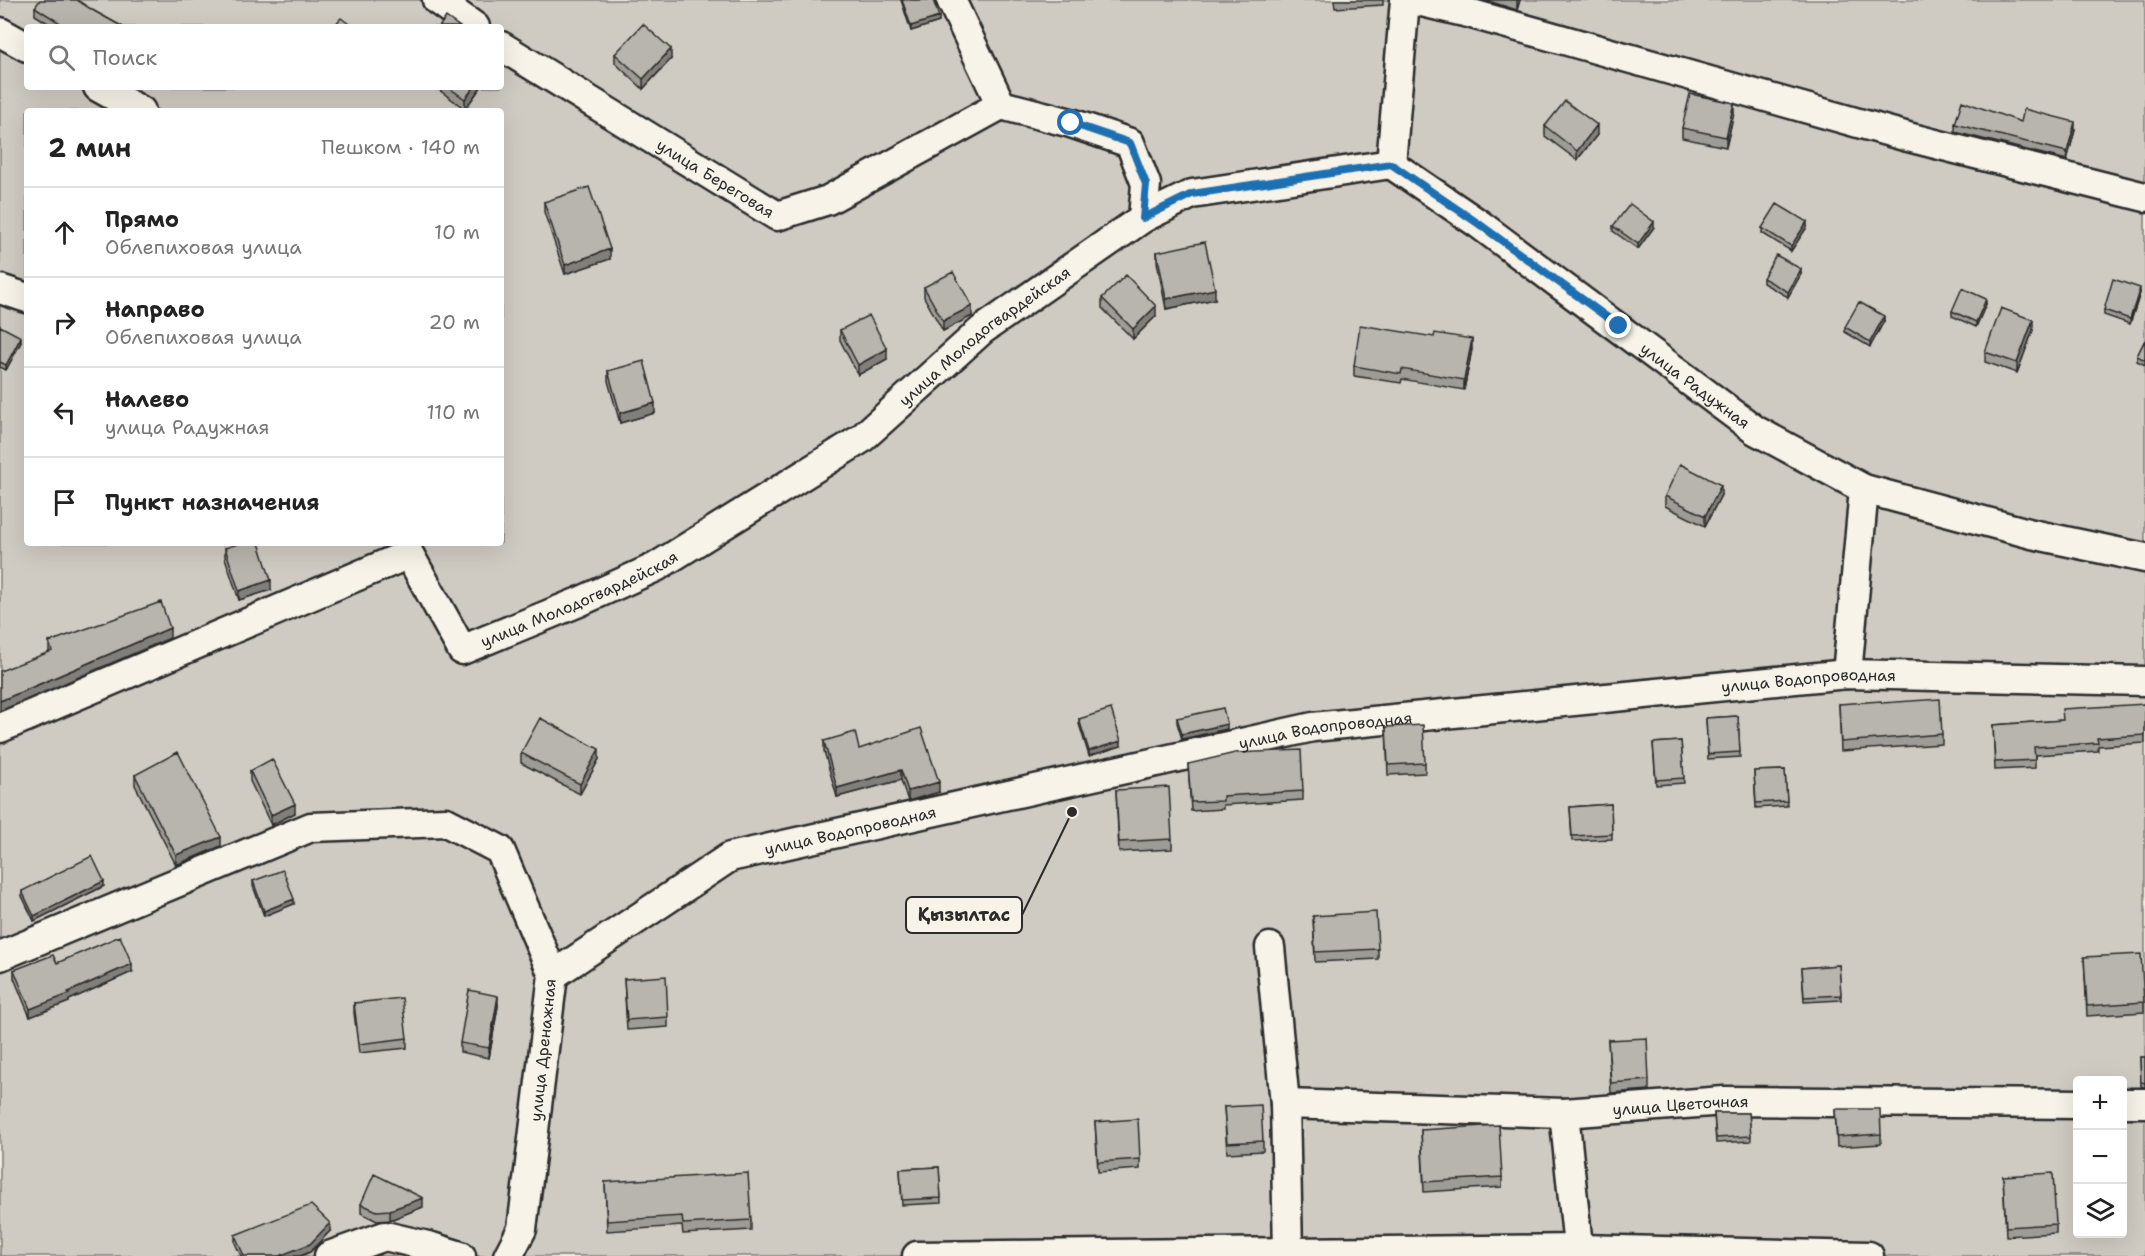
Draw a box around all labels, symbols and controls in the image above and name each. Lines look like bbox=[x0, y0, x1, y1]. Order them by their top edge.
search box bbox=[24, 24, 504, 90]
icon: search bbox=[45, 41, 78, 74]
text: Поиск bbox=[93, 43, 157, 72]
route start bbox=[1057, 109, 1083, 135]
text: 2 мин bbox=[48, 130, 131, 165]
text: Пешком · 140 m bbox=[322, 134, 480, 160]
street label: улица Береговая bbox=[653, 134, 778, 222]
text: Прямо bbox=[105, 205, 179, 234]
icon: ahead bbox=[48, 216, 81, 249]
text: 10 m bbox=[434, 219, 480, 245]
text: Облепиховая улица bbox=[105, 234, 302, 260]
street label: улица Молодогвардейская bbox=[894, 261, 1074, 411]
text: Направо bbox=[105, 295, 205, 324]
icon: right bbox=[48, 306, 81, 339]
text: 20 m bbox=[429, 309, 480, 335]
route end bbox=[1605, 312, 1631, 338]
text: Облепиховая улица bbox=[105, 324, 302, 350]
street label: улица Радужная bbox=[1636, 338, 1754, 433]
text: Налево bbox=[105, 385, 189, 414]
icon: left bbox=[48, 396, 81, 429]
text: 110 m bbox=[426, 399, 480, 425]
text: улица Радужная bbox=[105, 414, 270, 440]
icon: arrive bbox=[48, 486, 81, 519]
text: Пункт назначения bbox=[105, 488, 319, 517]
street label: улица Молодогвардейская bbox=[477, 546, 682, 652]
street label: улица Водопроводная bbox=[1720, 663, 1896, 697]
street label: улица Водопроводная bbox=[1237, 707, 1413, 754]
street label: улица Водопроводная bbox=[762, 801, 938, 860]
callout: Қызылтас bbox=[906, 897, 1022, 933]
text: Қызылтас bbox=[918, 903, 1010, 927]
street label: улица Дренажная bbox=[525, 978, 561, 1122]
map controls bbox=[2073, 1076, 2127, 1238]
button: + bbox=[2073, 1076, 2127, 1130]
street label: улица Цветочная bbox=[1612, 1090, 1749, 1120]
button: − bbox=[2073, 1130, 2127, 1184]
button: layers bbox=[2073, 1184, 2127, 1238]

